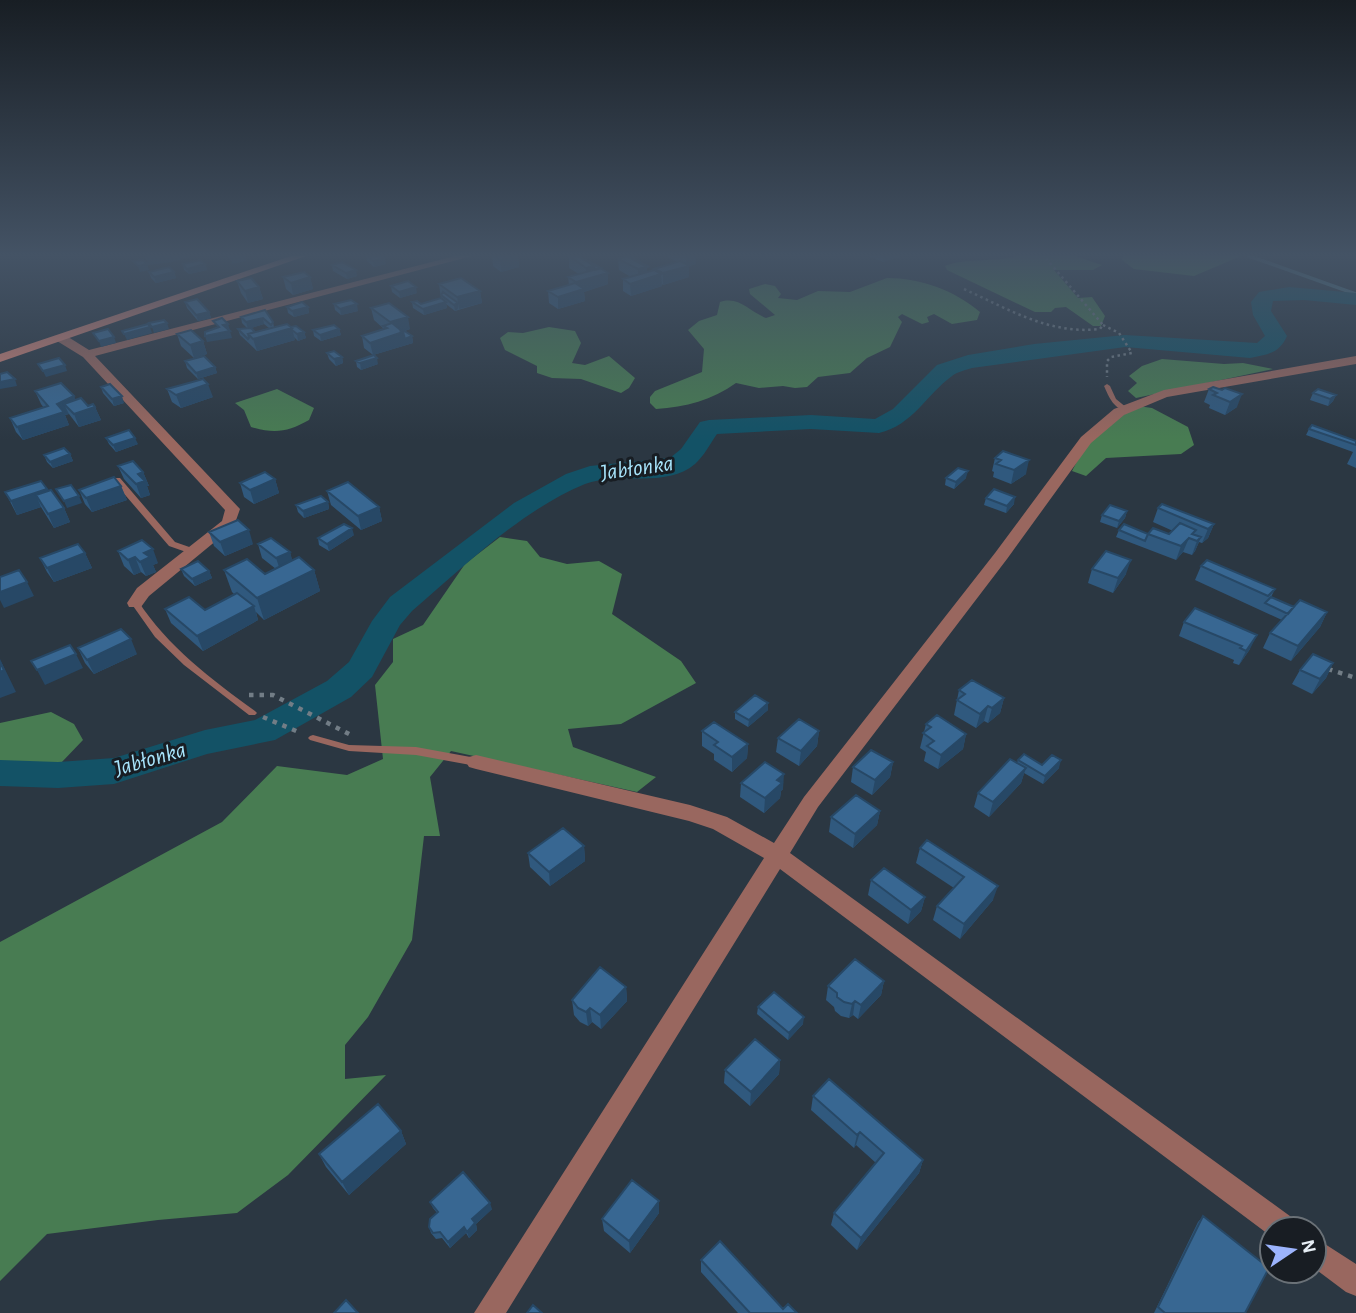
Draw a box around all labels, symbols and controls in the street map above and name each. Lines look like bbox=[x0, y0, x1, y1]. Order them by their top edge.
water label: Jabłonka bbox=[598, 452, 675, 485]
water label: Jabłonka bbox=[111, 738, 189, 781]
north arrow bbox=[1258, 1215, 1328, 1285]
text: N bbox=[1297, 1238, 1319, 1255]

